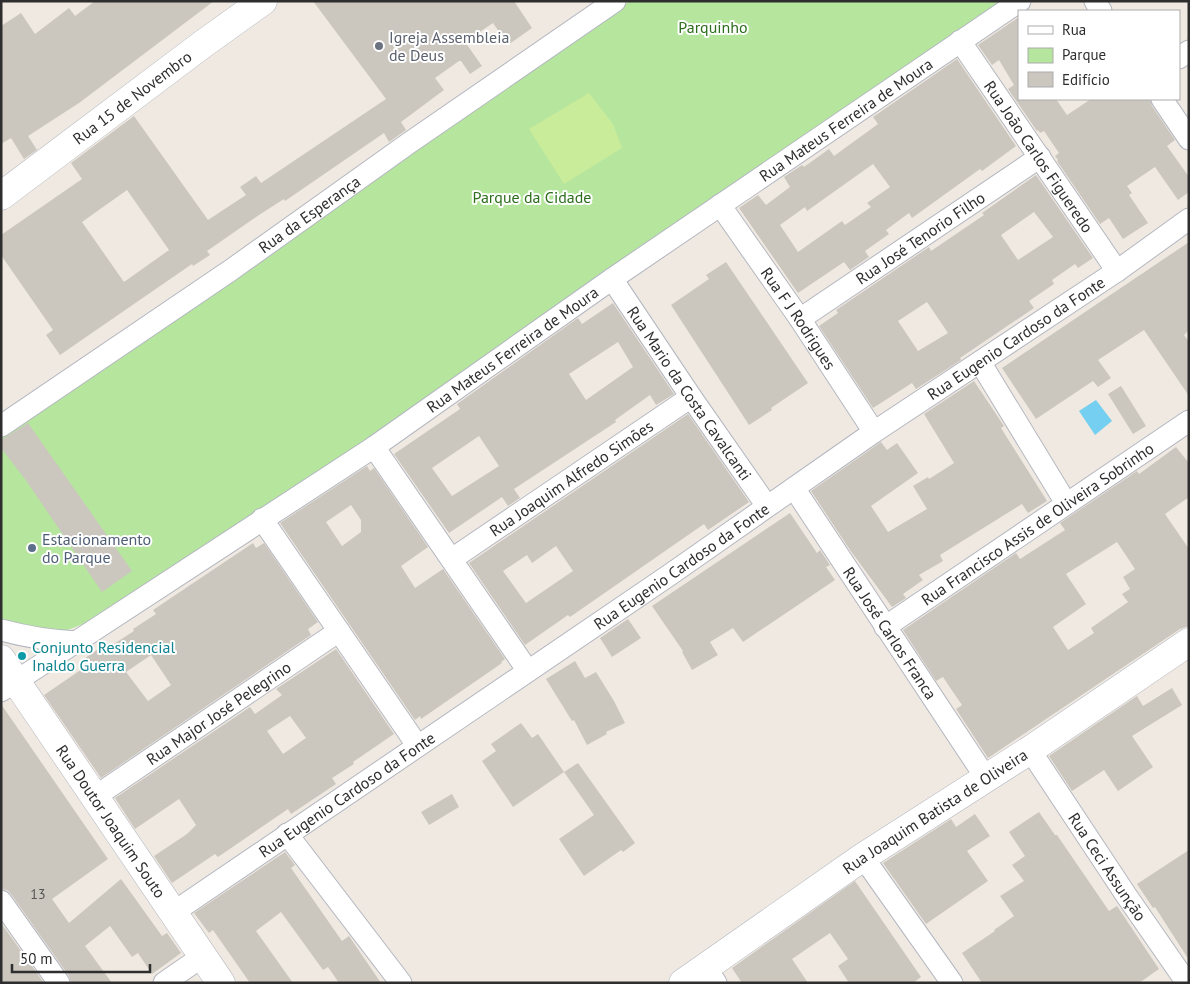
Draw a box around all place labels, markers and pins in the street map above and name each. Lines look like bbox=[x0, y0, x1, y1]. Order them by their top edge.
place label: Igreja Assembleia de Deus bbox=[389, 27, 509, 65]
marker: Igreja Assembleia de Deus bbox=[373, 40, 385, 52]
place label: Estacionamento do Parque bbox=[42, 529, 151, 567]
marker: Estacionamento do Parque bbox=[26, 542, 38, 554]
place label: Conjunto Residencial Inaldo Guerra bbox=[32, 637, 175, 675]
marker: Conjunto Residencial Inaldo Guerra bbox=[16, 650, 28, 662]

